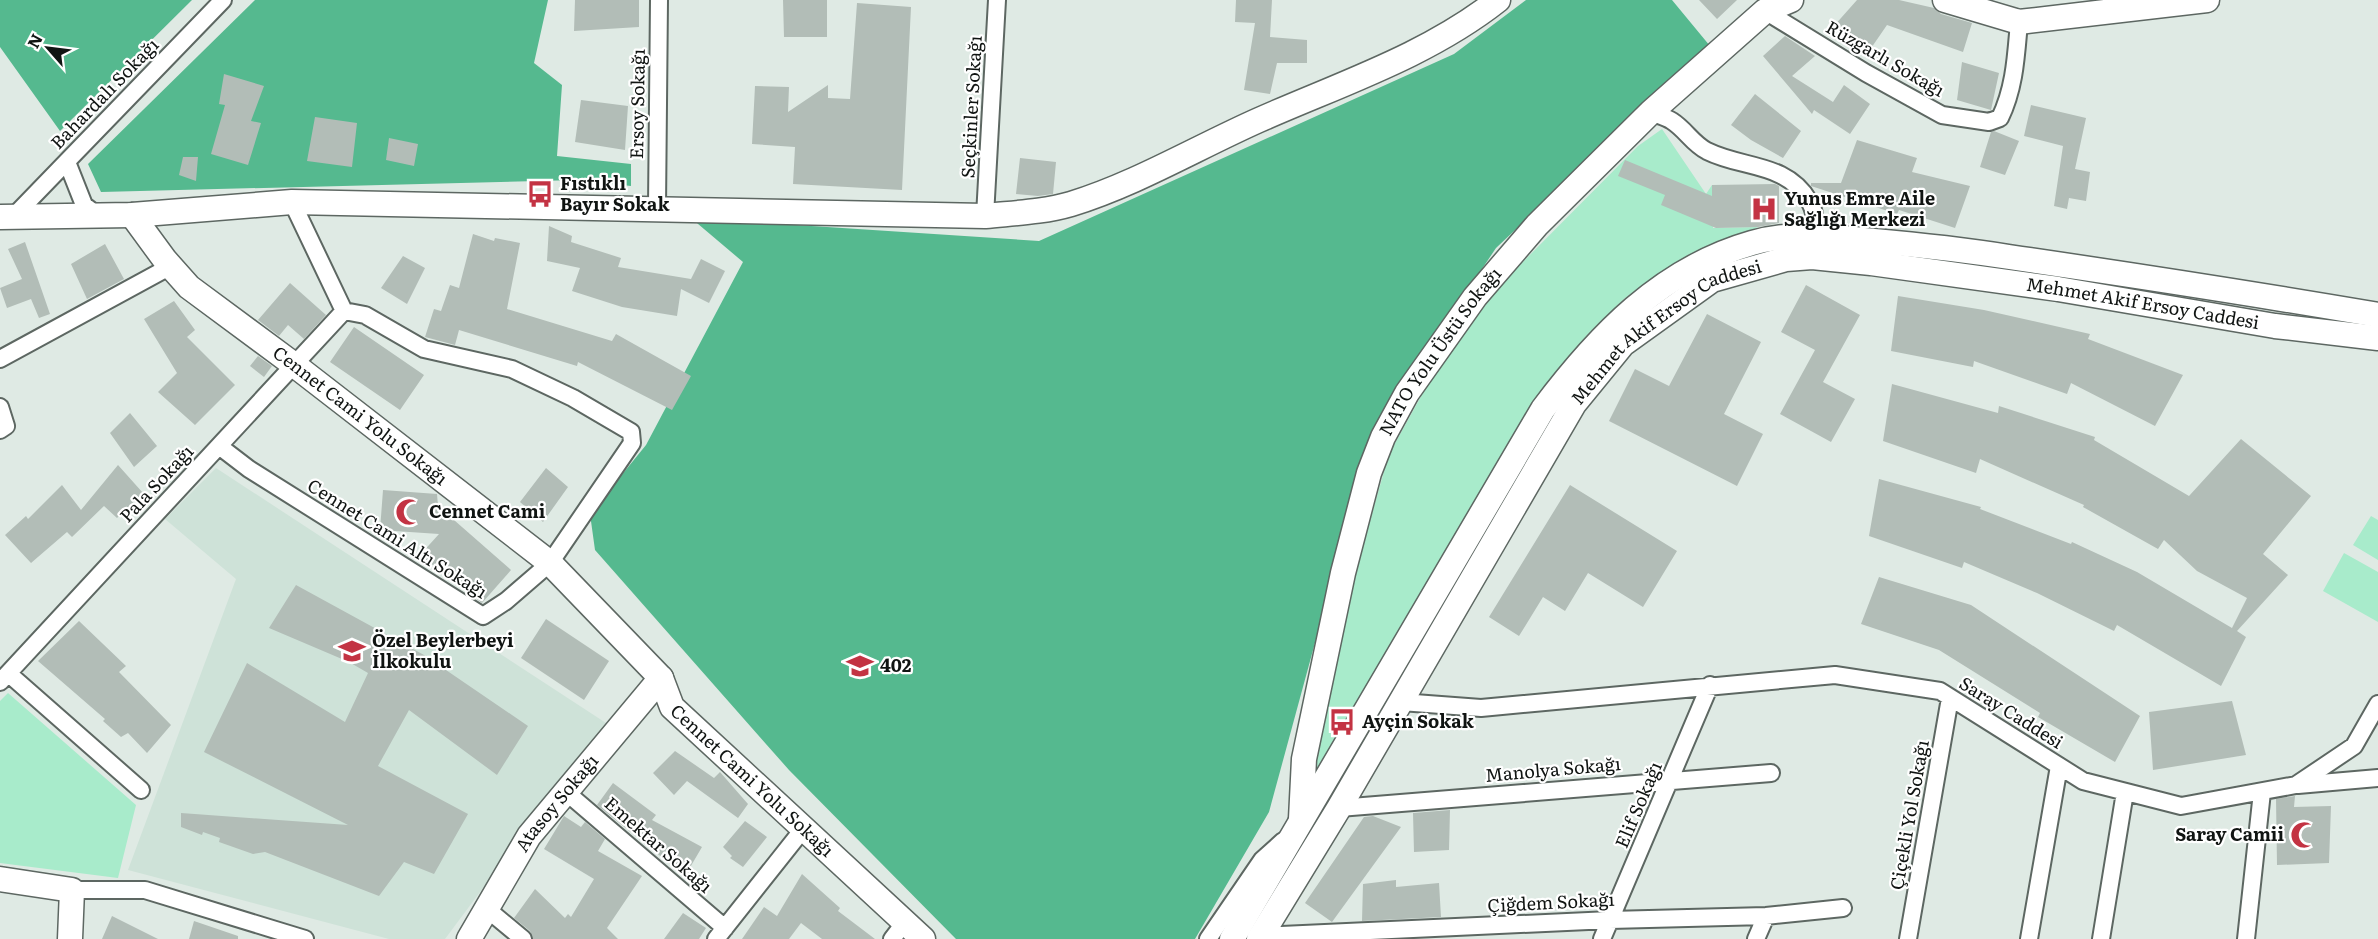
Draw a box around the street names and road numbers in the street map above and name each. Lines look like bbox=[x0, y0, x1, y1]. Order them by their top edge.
street label: Rüzgarlı Sokağı bbox=[1821, 13, 1950, 103]
street label: Bahardalı Sokağı bbox=[44, 31, 164, 155]
street label: Seçkinler Sokağı bbox=[953, 35, 988, 179]
street label: Ersoy Sokağı bbox=[622, 49, 651, 159]
street label: Mehmet Akif Ersoy Caddesi bbox=[1564, 252, 1764, 410]
street label: NATO Yolu Üstü Sokağı bbox=[1371, 261, 1507, 440]
street label: Mehmet Akif Ersoy Caddesi bbox=[2025, 270, 2262, 335]
street label: Cennet Cami Yolu Sokağı bbox=[268, 339, 454, 491]
street label: Pala Sokağı bbox=[113, 438, 199, 528]
street label: Cennet Cami Altı Sokağı bbox=[303, 471, 493, 604]
street label: Saray Caddesi bbox=[1955, 669, 2069, 754]
street label: Cennet Cami Yolu Sokağı bbox=[665, 697, 841, 862]
street label: Çiçekli Yol Sokağı bbox=[1882, 738, 1935, 892]
street label: Atasoy Sokağı bbox=[508, 748, 604, 857]
street label: Manolya Sokağı bbox=[1484, 749, 1622, 788]
street label: Elif Sokağı bbox=[1607, 757, 1668, 852]
street label: Emektar Sokağı bbox=[599, 789, 719, 898]
street label: Çiğdem Sokağı bbox=[1487, 885, 1615, 918]

